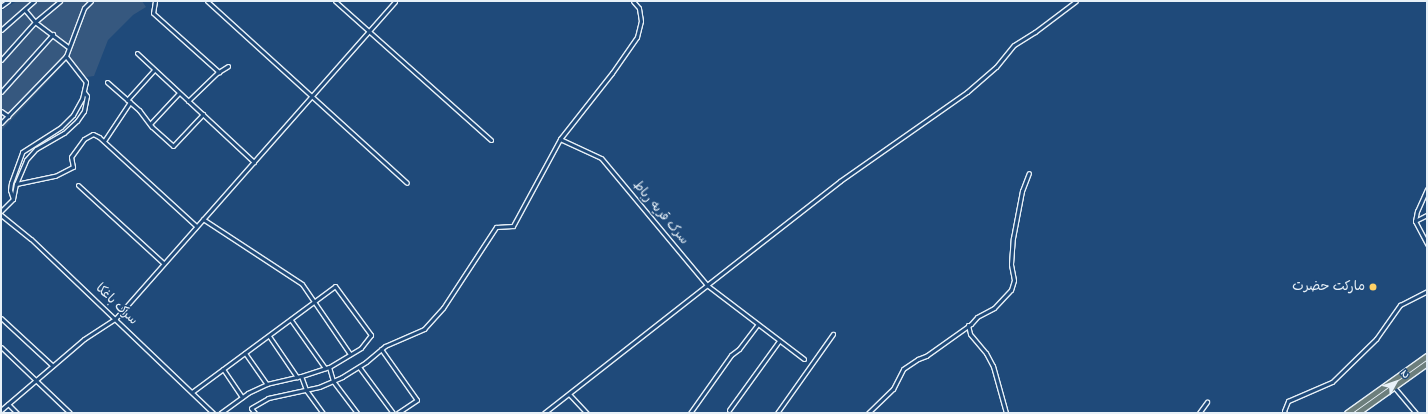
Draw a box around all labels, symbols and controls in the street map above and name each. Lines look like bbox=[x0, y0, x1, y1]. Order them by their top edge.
street label: سرک قریه رباط bbox=[629, 178, 691, 248]
place label: مارکت حضرت bbox=[1292, 279, 1365, 295]
street label: سرک باغکا bbox=[92, 281, 140, 329]
marker: مارکت حضرت bbox=[1368, 282, 1378, 292]
north arrow bbox=[1376, 362, 1416, 402]
text: N bbox=[1397, 366, 1414, 382]

